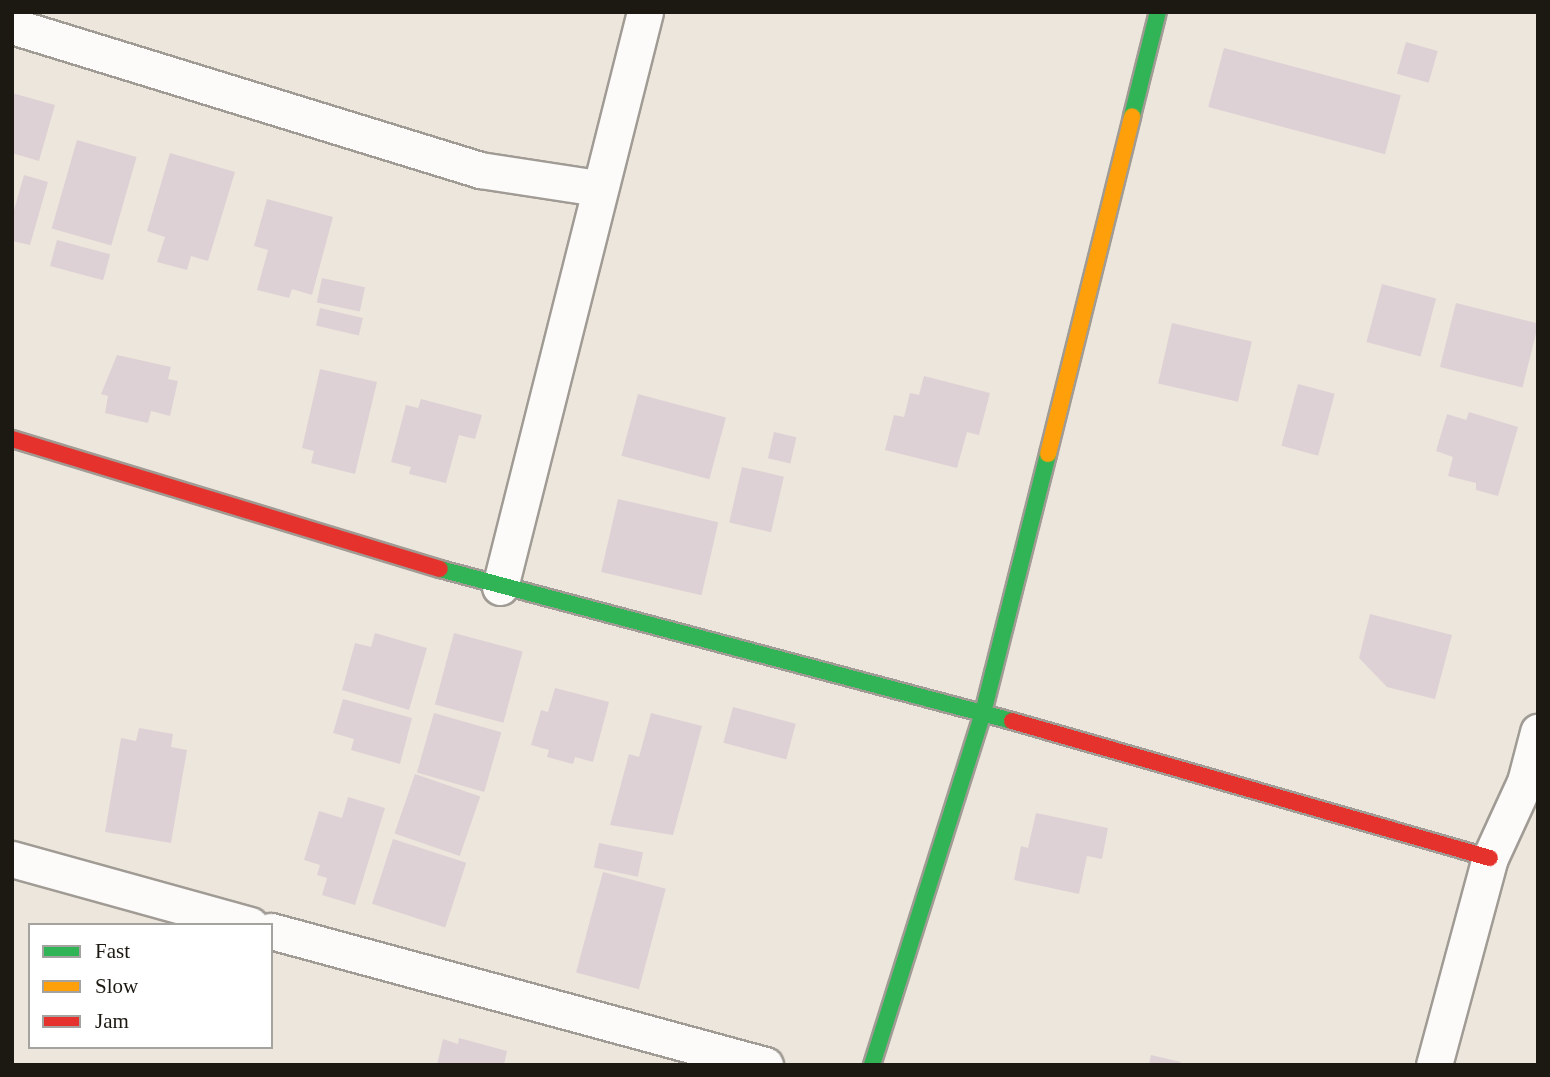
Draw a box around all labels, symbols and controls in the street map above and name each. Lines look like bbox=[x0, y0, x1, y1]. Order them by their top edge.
legend bbox=[28, 923, 273, 1049]
text: Fast bbox=[95, 939, 130, 963]
text: Slow bbox=[95, 974, 138, 998]
text: Jam bbox=[95, 1009, 129, 1033]

